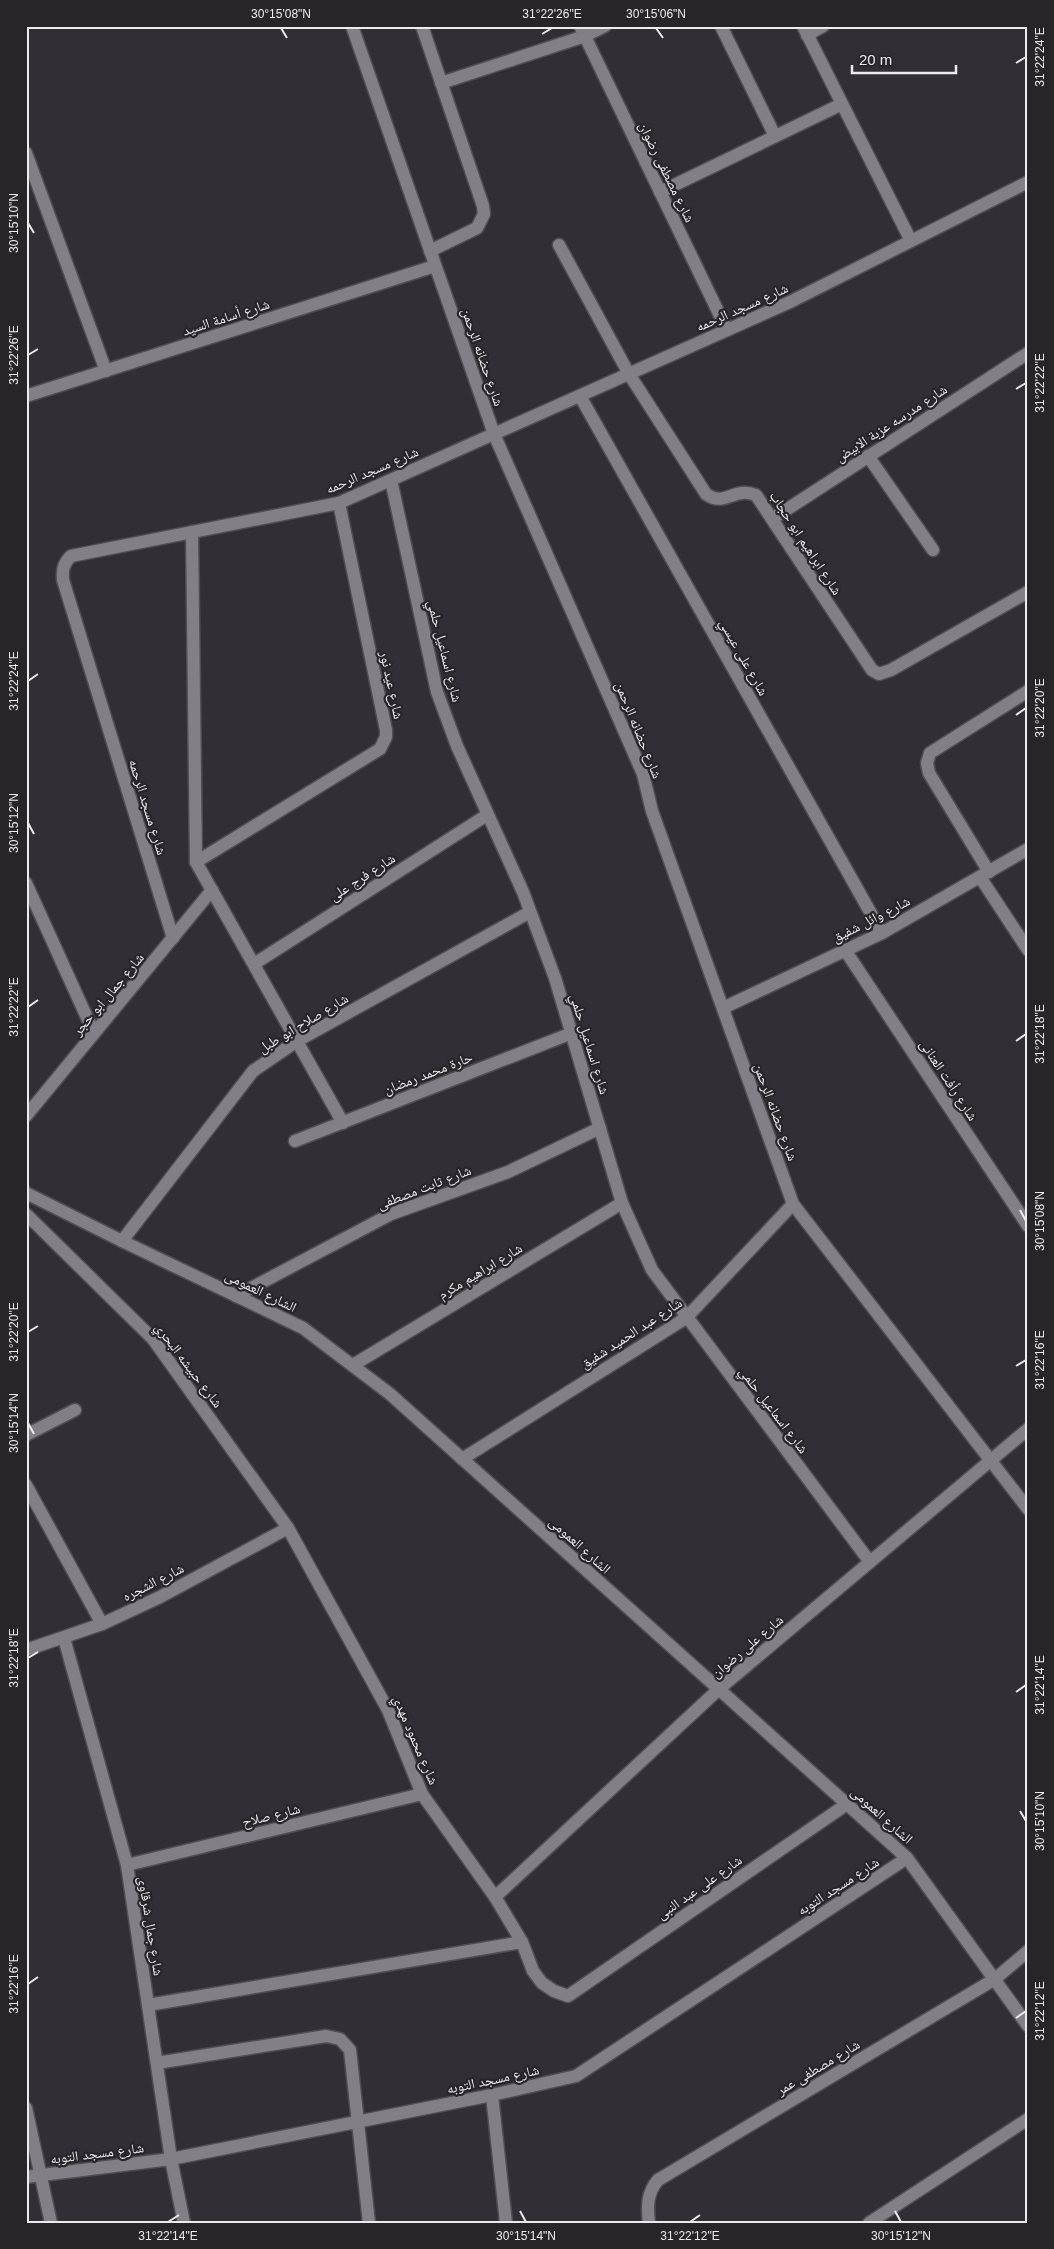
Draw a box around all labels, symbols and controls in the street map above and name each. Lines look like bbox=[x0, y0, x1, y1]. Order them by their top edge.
text: 30°15'08"N bbox=[251, 7, 311, 21]
text: 31°22'26"E bbox=[522, 7, 582, 21]
text: 30°15'06"N bbox=[626, 7, 686, 21]
text: 31°22'24"E bbox=[1033, 27, 1047, 87]
scale bar bbox=[852, 42, 955, 74]
text: 20 m bbox=[859, 51, 892, 68]
street label: شارع مصطفى رضوان bbox=[634, 119, 698, 226]
text: 30°15'10"N bbox=[7, 193, 21, 253]
street label: شارع مسجد الرحمه bbox=[694, 280, 791, 336]
street label: شارع أسامة السيد bbox=[181, 295, 272, 340]
street label: شارع حضانه الرحمن bbox=[457, 306, 507, 409]
text: 31°22'26"E bbox=[7, 325, 21, 385]
text: 31°22'22"E bbox=[1033, 353, 1047, 413]
street label: شارع مدرسه عزبة الابيض bbox=[832, 381, 951, 467]
street label: شارع مسجد الرحمه bbox=[323, 443, 421, 499]
street label: شارع ابراهيم ابو حجاب bbox=[765, 488, 845, 599]
street label: شارع اسماعيل حلمي bbox=[421, 598, 465, 704]
street label: شارع على عيسي bbox=[713, 616, 772, 700]
street label: شارع عيد نور bbox=[375, 649, 407, 721]
text: 31°22'24"E bbox=[7, 651, 21, 711]
text: 31°22'20"E bbox=[1033, 678, 1047, 738]
street label: شارع حضانه الرحمن bbox=[610, 679, 666, 781]
street label: شارع مسجد الرحمه bbox=[124, 757, 170, 857]
text: 30°15'12"N bbox=[7, 793, 21, 853]
street label: شارع فرج على bbox=[326, 850, 399, 906]
street label: شارع وائل شفيق bbox=[829, 893, 913, 947]
street label: شارع جمال ابو حجر bbox=[68, 950, 149, 1040]
text: 31°22'22"E bbox=[7, 977, 21, 1037]
street label: شارع صلاح ابو طبل bbox=[255, 990, 352, 1058]
street label: شارع اسماعيل حلمي bbox=[564, 992, 613, 1097]
text: 31°22'18"E bbox=[1033, 1004, 1047, 1064]
street label: شارع رأفت العنانى bbox=[915, 1036, 981, 1125]
street label: حارة محمد رمضان bbox=[381, 1049, 475, 1098]
street label: شارع حضانه الرحمن bbox=[749, 1061, 801, 1164]
street label: شارع ثابت مصطفى bbox=[375, 1162, 474, 1214]
text: 30°15'08"N bbox=[1033, 1191, 1047, 1251]
street label: شارع ابراهيم مكرم bbox=[435, 1240, 526, 1304]
street label: الشارع العمومى bbox=[222, 1267, 299, 1317]
street label: شارع عبد الحميد شفيق bbox=[577, 1294, 686, 1373]
text: 31°22'20"E bbox=[7, 1302, 21, 1362]
street label: شارع حبيشه البحري bbox=[149, 1319, 226, 1413]
text: 31°22'16"E bbox=[1033, 1330, 1047, 1390]
street label: شارع اسماعيل حلمي bbox=[733, 1364, 812, 1459]
text: 30°15'14"N bbox=[7, 1393, 21, 1453]
street label: الشارع العمومى bbox=[545, 1513, 614, 1578]
street label: شارع الشجره bbox=[120, 1560, 187, 1606]
street label: شارع على رضوان bbox=[708, 1611, 788, 1682]
text: 31°22'18"E bbox=[7, 1628, 21, 1688]
text: 31°22'14"E bbox=[1033, 1655, 1047, 1715]
street label: شارع محمود مهدي bbox=[387, 1693, 442, 1788]
street label: الشارع العمومى bbox=[847, 1783, 916, 1848]
text: 30°15'10"N bbox=[1033, 1791, 1047, 1851]
street label: شارع صلاح bbox=[240, 1800, 302, 1832]
street label: شارع على عبد النبى bbox=[653, 1852, 746, 1924]
street label: شارع مسجد التوبه bbox=[794, 1854, 883, 1920]
street label: شارع جمال شرقاوى bbox=[133, 1875, 167, 1977]
text: 31°22'16"E bbox=[7, 1954, 21, 2014]
text: 31°22'12"E bbox=[1033, 1981, 1047, 2041]
street label: شارع مصطفى عمر bbox=[773, 2036, 863, 2100]
street label: شارع مسجد التوبه bbox=[445, 2061, 541, 2099]
street label: شارع مسجد التوبه bbox=[49, 2139, 145, 2169]
text: 31°22'14"E bbox=[138, 2229, 198, 2243]
text: 30°15'14"N bbox=[496, 2229, 556, 2243]
text: 31°22'12"E bbox=[660, 2229, 720, 2243]
text: 30°15'12"N bbox=[871, 2229, 931, 2243]

